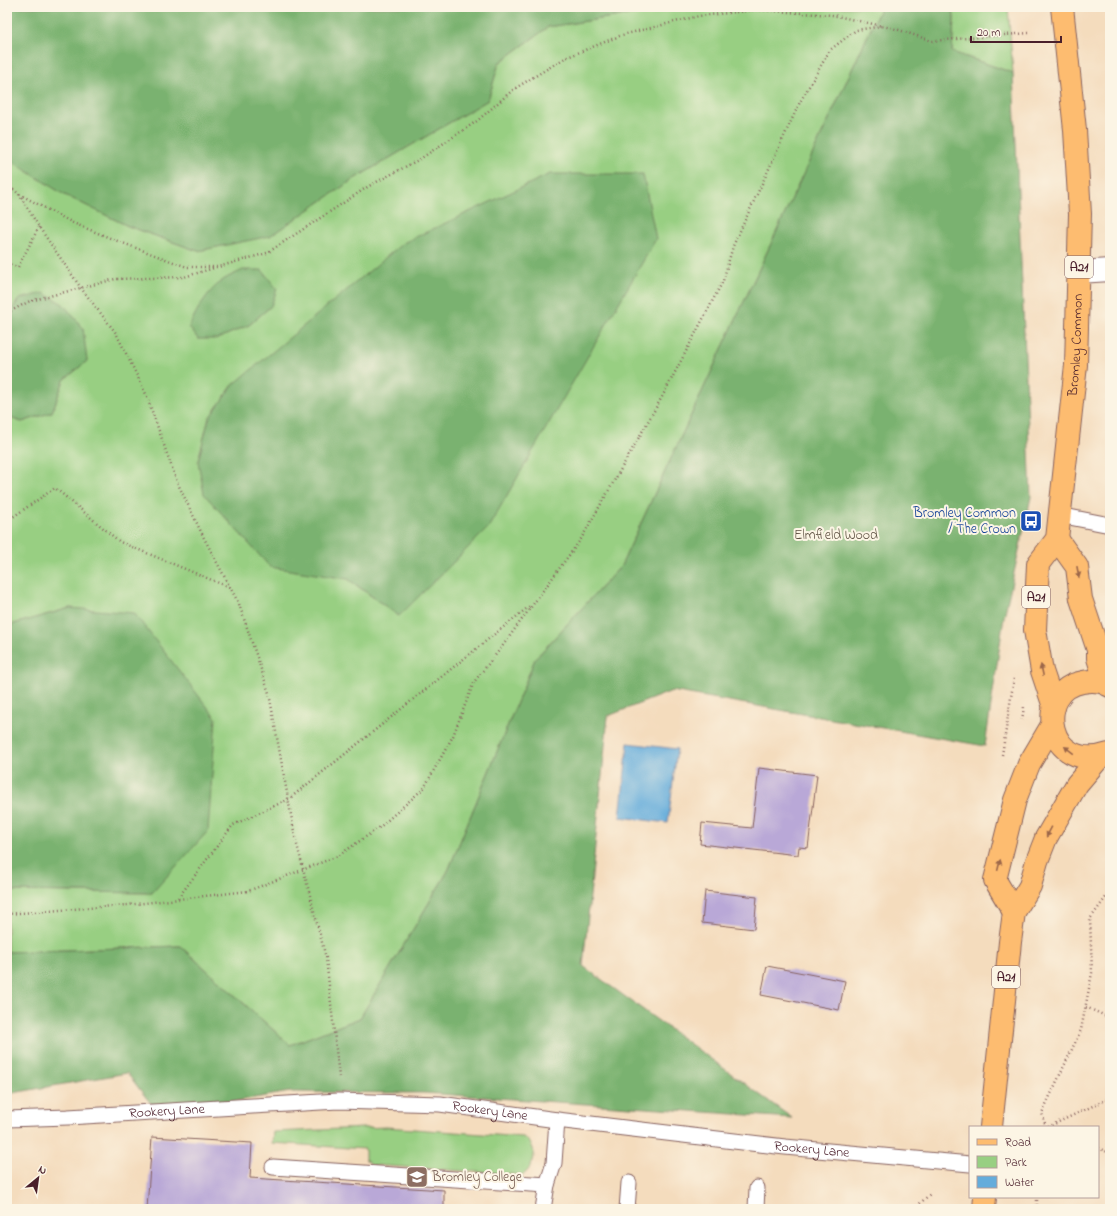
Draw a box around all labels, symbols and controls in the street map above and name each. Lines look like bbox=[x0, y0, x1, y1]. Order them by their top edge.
scale bar bbox=[971, 18, 1061, 44]
text: 20 m bbox=[977, 24, 1000, 42]
road number: A21 bbox=[1065, 256, 1093, 278]
street label: Bromley Common bbox=[1062, 293, 1088, 398]
place label: Bromley Common / The Crown bbox=[912, 503, 1016, 540]
bus stop icon: Bromley Common / The Crown bbox=[1018, 508, 1044, 534]
park label: Elmfield Wood bbox=[794, 525, 878, 546]
one-way arrow bbox=[1075, 566, 1081, 578]
road number: A21 bbox=[1022, 586, 1050, 608]
one-way arrow bbox=[1039, 663, 1045, 676]
one-way arrow bbox=[1063, 746, 1074, 755]
one-way arrow bbox=[1046, 826, 1052, 838]
one-way arrow bbox=[996, 859, 1002, 871]
road number: A21 bbox=[992, 966, 1020, 988]
street label: Rookery Lane bbox=[451, 1095, 530, 1126]
street label: Rookery Lane bbox=[128, 1098, 206, 1124]
legend bbox=[969, 1126, 1099, 1198]
text: Road bbox=[1005, 1134, 1031, 1152]
street label: Rookery Lane bbox=[773, 1135, 851, 1163]
text: Park bbox=[1005, 1154, 1027, 1172]
north arrow bbox=[18, 1158, 58, 1198]
text: N bbox=[35, 1161, 49, 1179]
school or university icon: Bromley College bbox=[404, 1164, 430, 1190]
place label: Bromley College bbox=[431, 1167, 523, 1189]
text: Water bbox=[1005, 1174, 1034, 1192]

